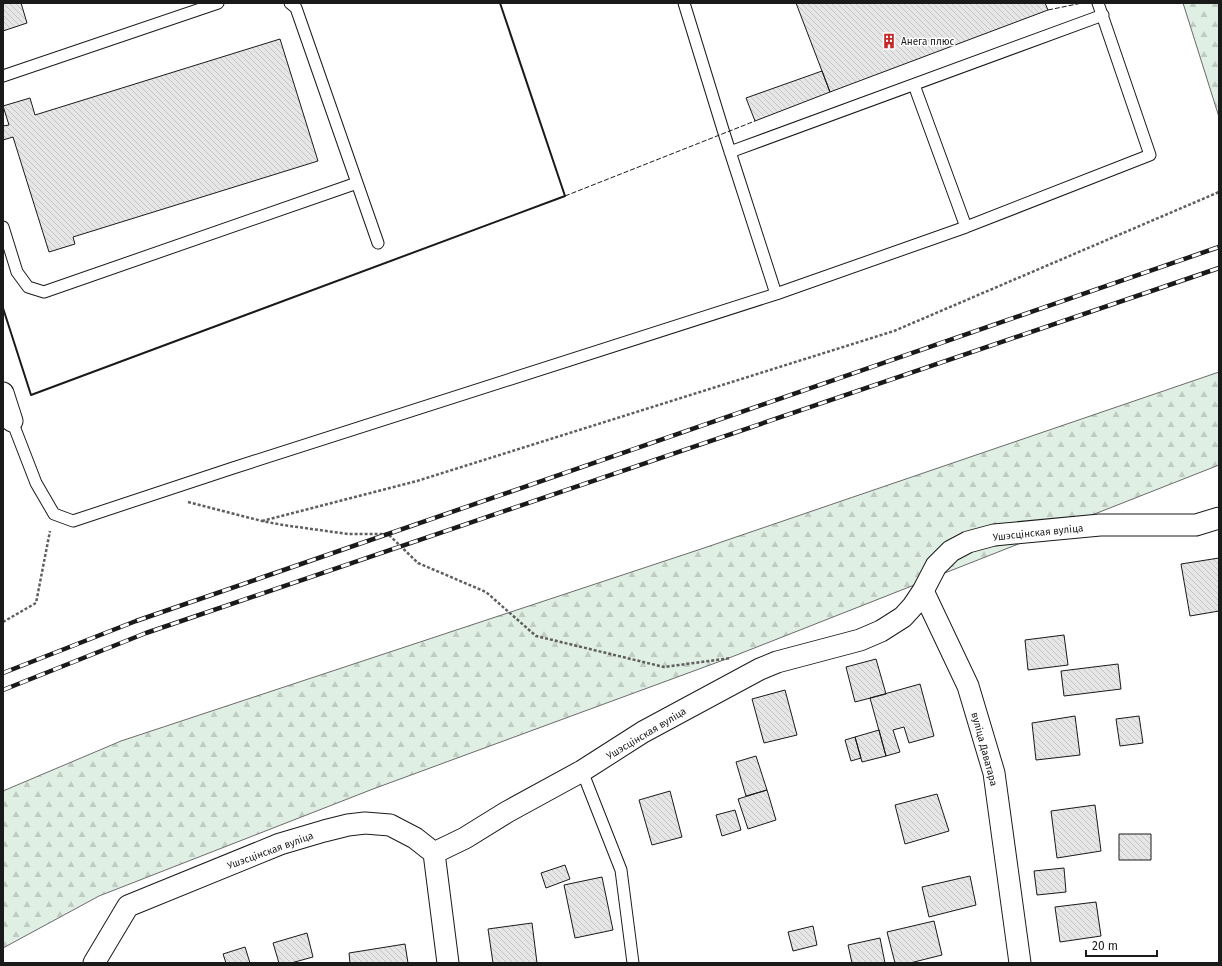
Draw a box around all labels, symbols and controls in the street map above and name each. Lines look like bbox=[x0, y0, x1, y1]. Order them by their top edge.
building icon: Анега плюс bbox=[880, 32, 898, 50]
place label: Анега плюс bbox=[901, 36, 955, 48]
street label: Ушэсцінская вуліца bbox=[992, 521, 1084, 544]
street label: Ушэсцінская вуліца bbox=[604, 704, 689, 762]
street label: вуліца Даватара bbox=[968, 711, 1001, 788]
street label: Ушэсцінская вуліца bbox=[225, 829, 315, 872]
scale bar bbox=[1086, 932, 1157, 958]
text: 20 m bbox=[1092, 939, 1118, 953]

